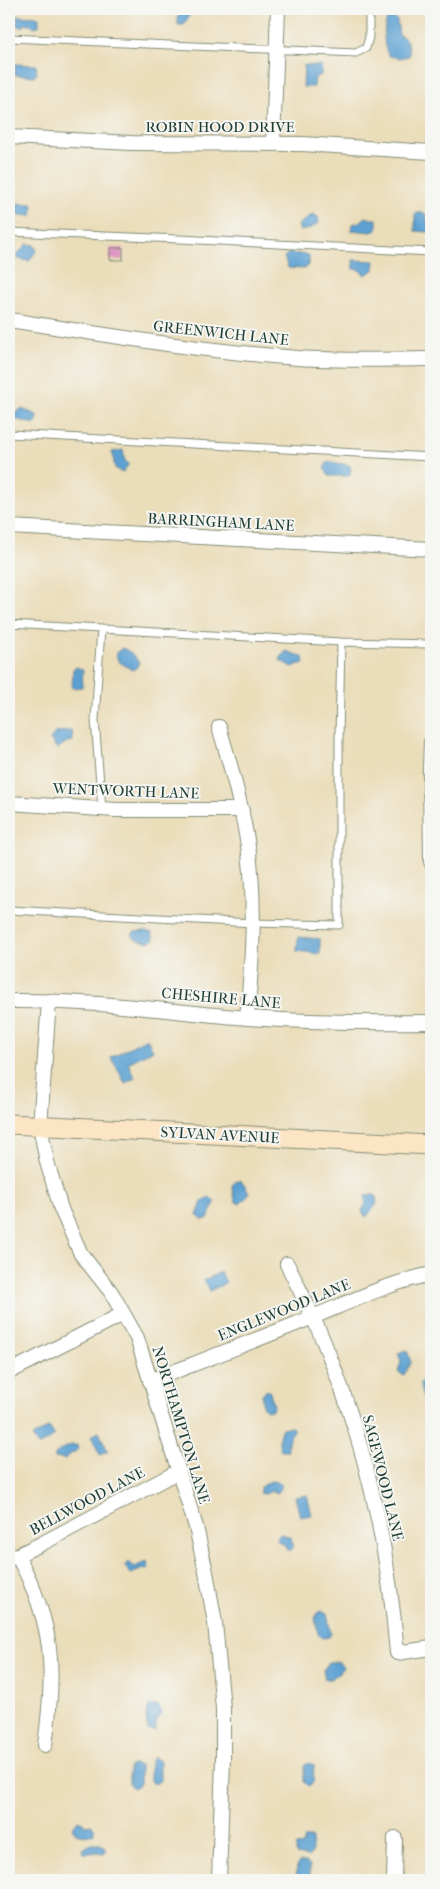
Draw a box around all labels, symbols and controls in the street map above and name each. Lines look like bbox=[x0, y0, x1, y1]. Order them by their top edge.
street label: ROBIN HOOD DRIVE bbox=[145, 118, 295, 136]
street label: GREENWICH LANE bbox=[152, 317, 290, 349]
street label: BARRINGHAM LANE bbox=[147, 509, 295, 535]
street label: WENTWORTH LANE bbox=[51, 779, 200, 803]
street label: CHESHIRE LANE bbox=[161, 984, 281, 1012]
street label: SYLVAN AVENUE bbox=[160, 1123, 280, 1147]
street label: ENGLEWOOD LANE bbox=[215, 1275, 353, 1345]
street label: NORTHAMPTON LANE bbox=[148, 1344, 214, 1506]
street label: SAGEWOOD LANE bbox=[359, 1413, 407, 1543]
street label: BELLWOOD LANE bbox=[26, 1463, 148, 1539]

